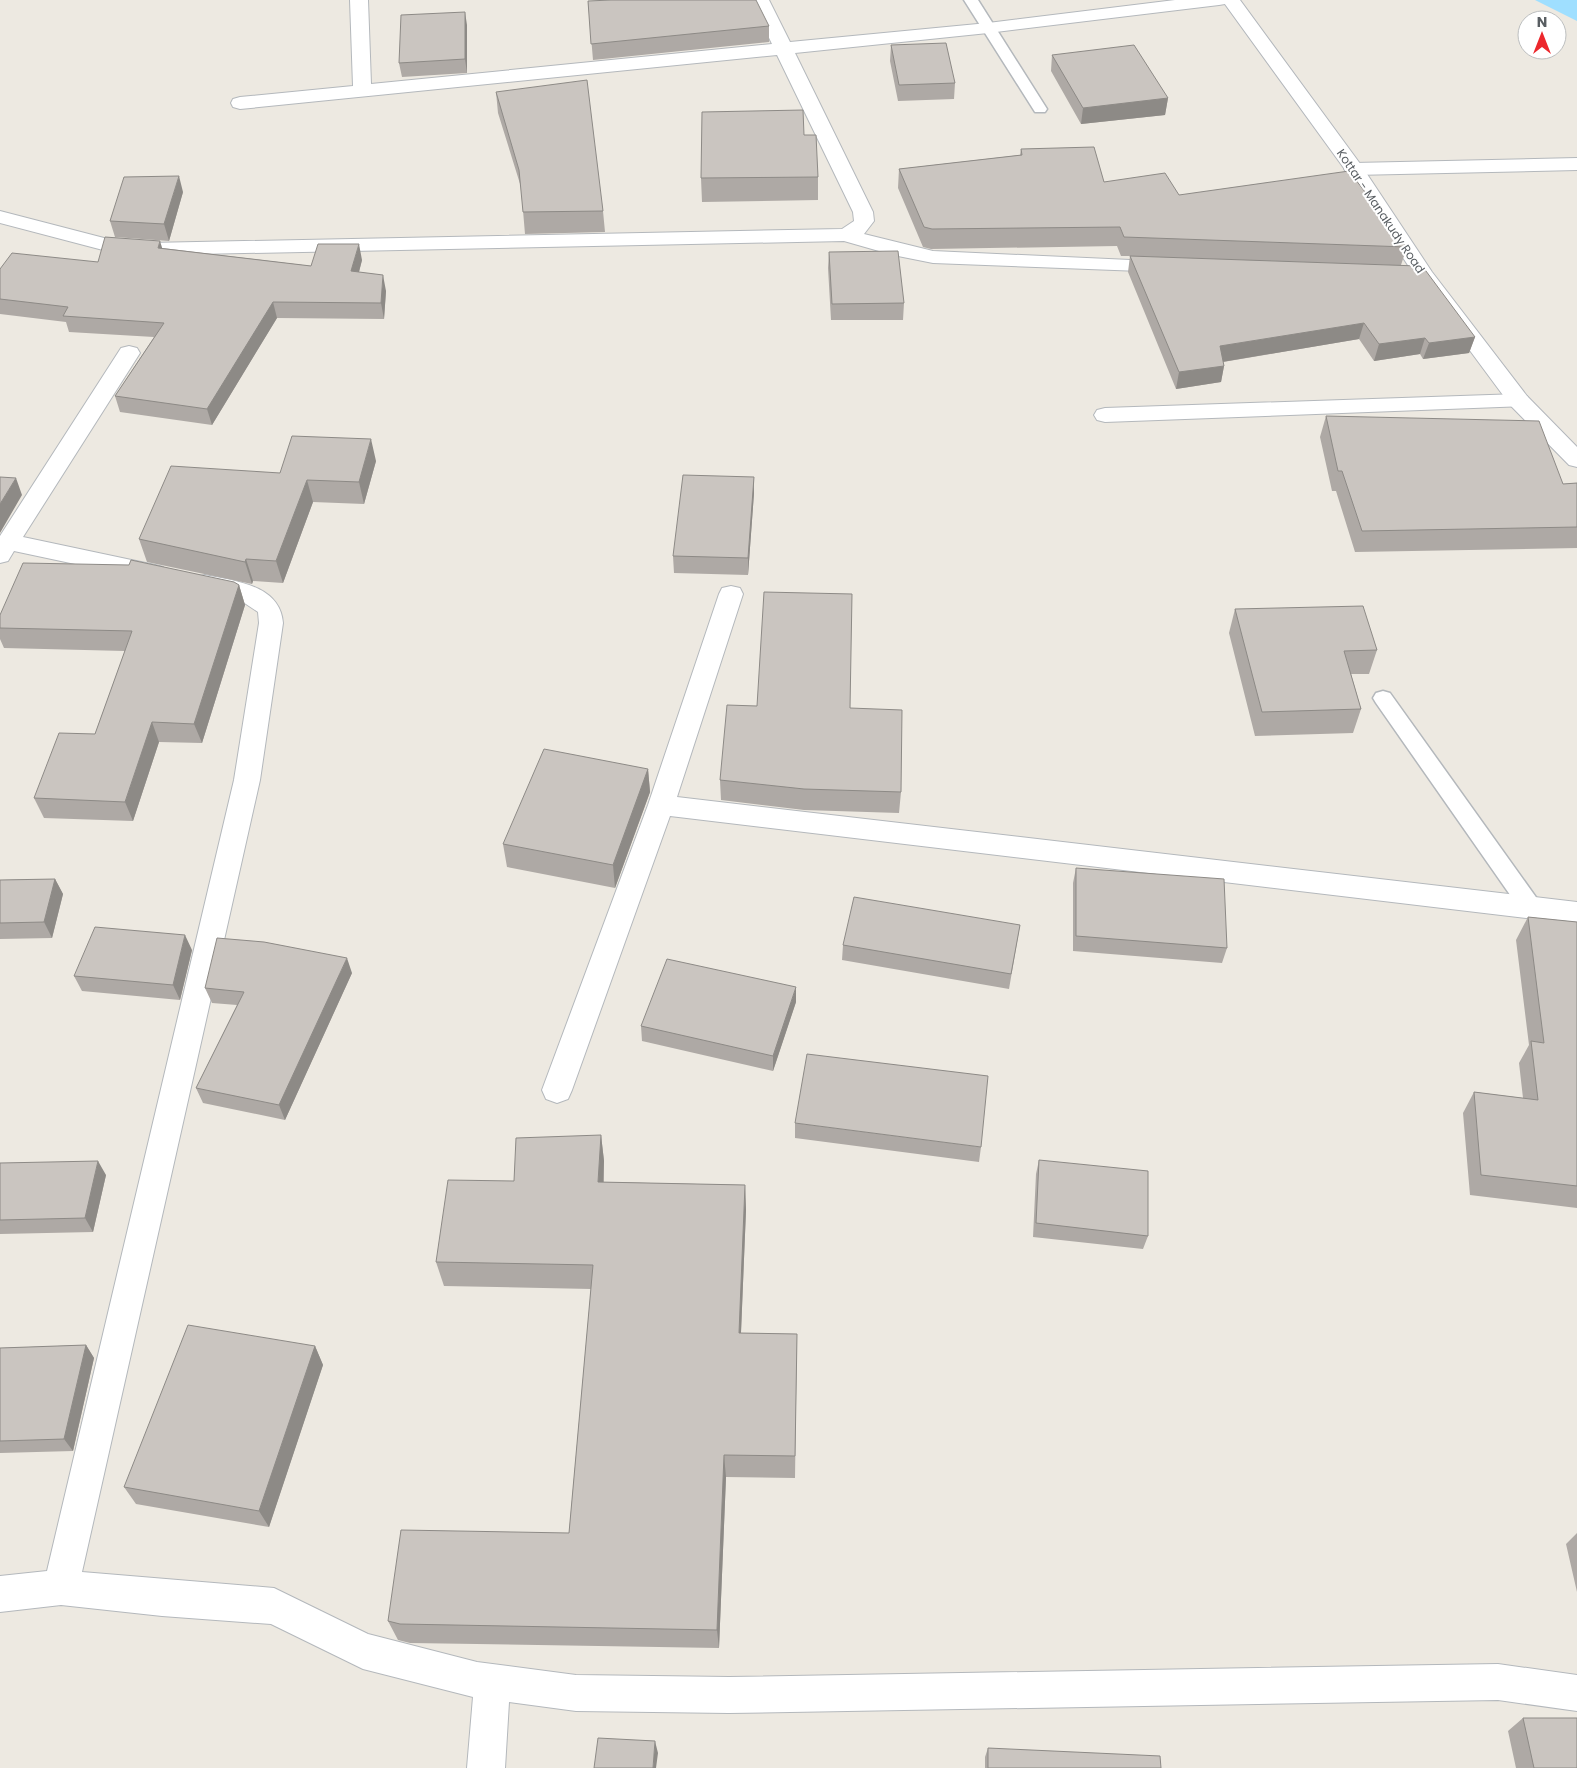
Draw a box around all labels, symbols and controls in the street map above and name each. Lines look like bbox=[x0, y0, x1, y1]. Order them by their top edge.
north arrow bbox=[1517, 10, 1567, 60]
text: N bbox=[1537, 12, 1547, 32]
street label: Kottar - Manakudy Road bbox=[1333, 145, 1429, 277]

